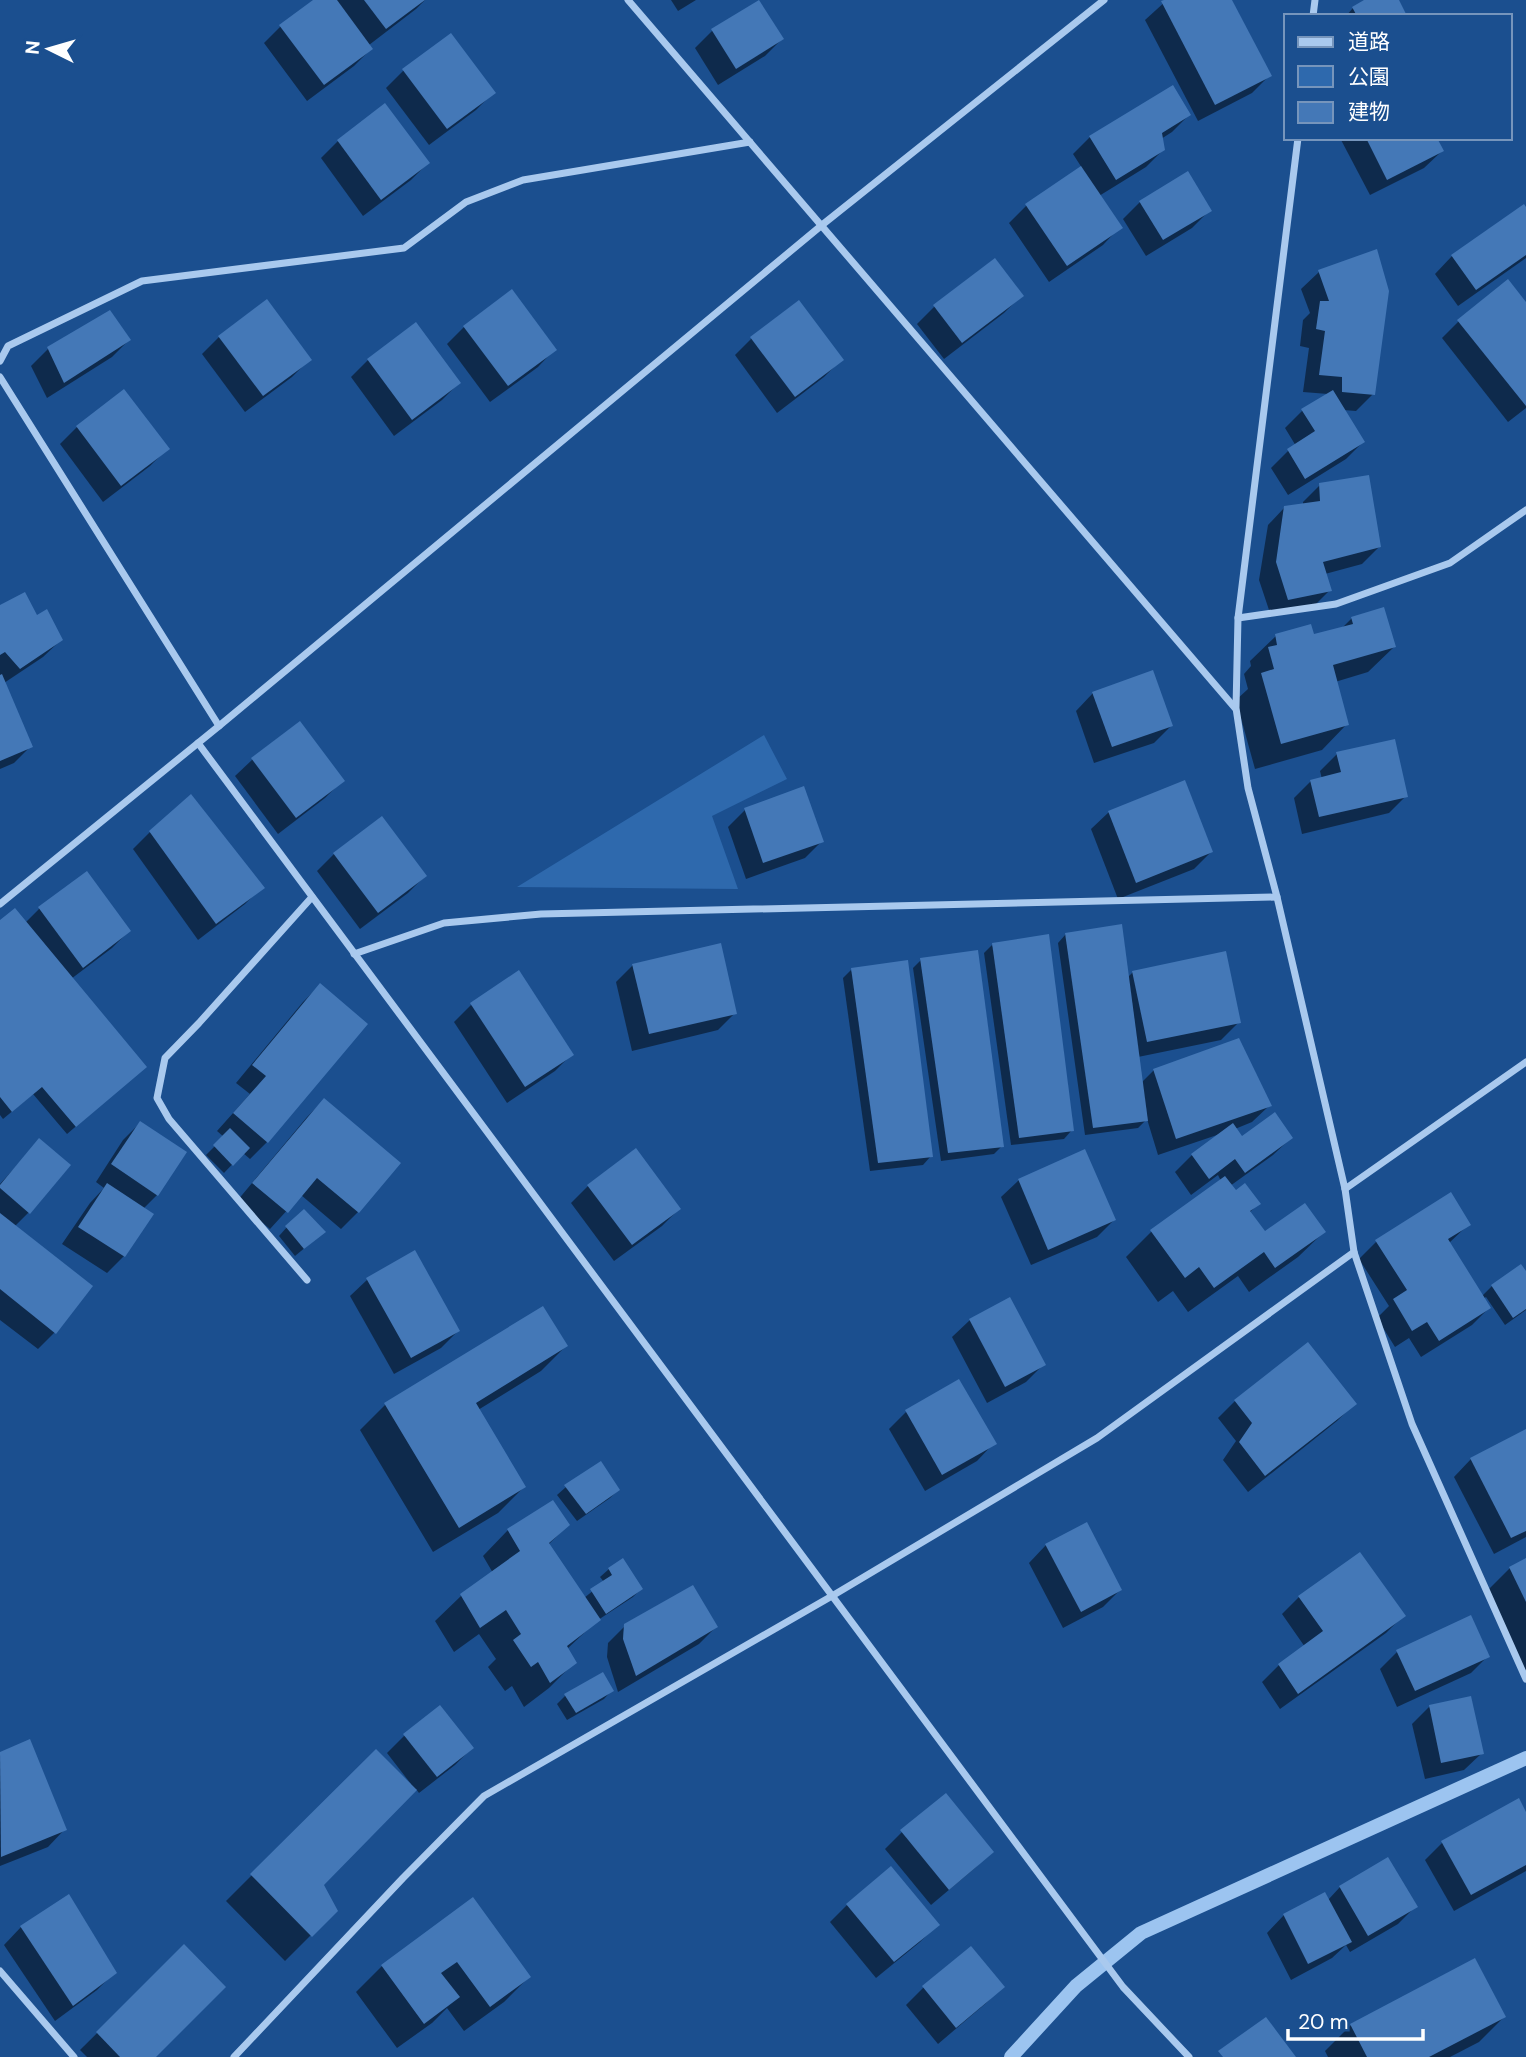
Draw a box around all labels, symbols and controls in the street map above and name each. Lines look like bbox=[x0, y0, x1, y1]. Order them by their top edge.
north arrow bbox=[14, 14, 84, 84]
legend bbox=[1284, 14, 1512, 140]
text: 道路 bbox=[1348, 28, 1390, 56]
text: N bbox=[20, 40, 46, 56]
text: 公園 bbox=[1348, 63, 1390, 91]
text: 建物 bbox=[1348, 98, 1390, 126]
scale bar bbox=[1288, 1997, 1423, 2041]
text: 20 m bbox=[1298, 2008, 1349, 2036]

